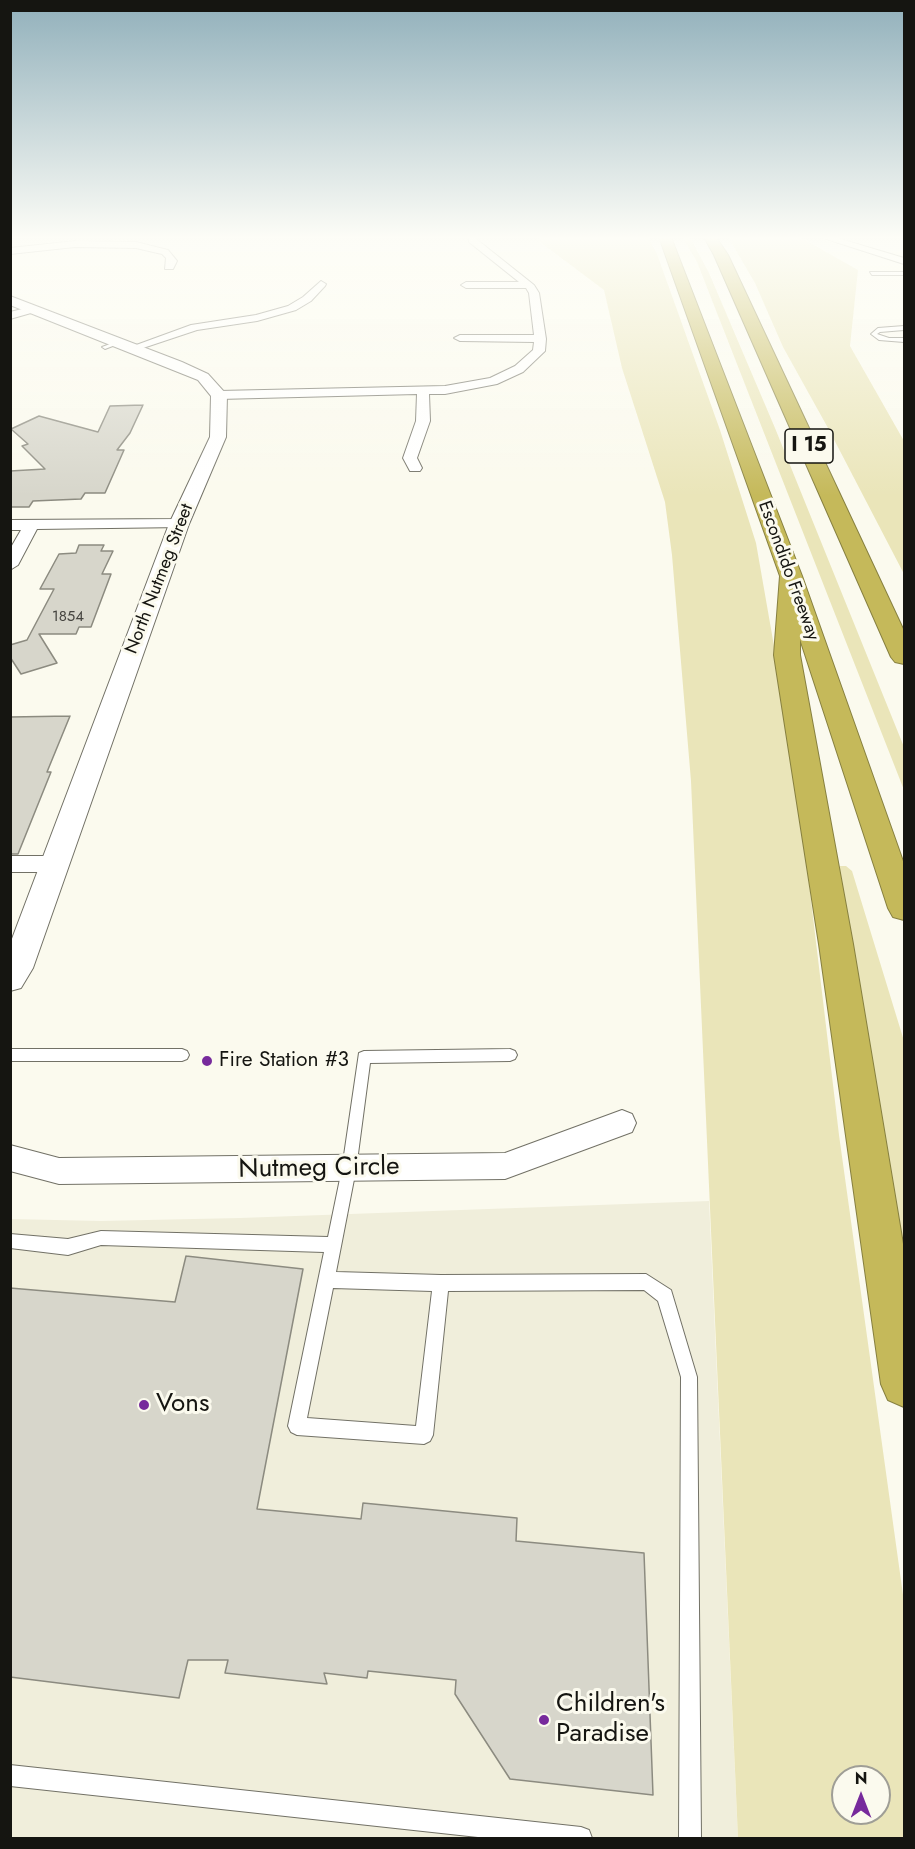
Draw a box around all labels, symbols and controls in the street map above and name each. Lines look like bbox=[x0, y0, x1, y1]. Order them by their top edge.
road number: I 15 bbox=[785, 429, 833, 463]
street label: Escondido Freeway bbox=[753, 498, 823, 644]
street label: North Nutmeg Street bbox=[121, 501, 199, 657]
house number: 1854 bbox=[52, 608, 84, 626]
place label: Fire Station #3 bbox=[219, 1048, 349, 1074]
marker: Fire Station #3 bbox=[200, 1054, 214, 1068]
street label: Nutmeg Circle bbox=[238, 1152, 400, 1186]
place label: Vons bbox=[156, 1389, 209, 1421]
marker: Vons bbox=[137, 1398, 151, 1412]
place label: Children's Paradise bbox=[556, 1689, 665, 1750]
marker: Children's Paradise bbox=[537, 1713, 551, 1727]
north arrow bbox=[831, 1765, 891, 1825]
text: N bbox=[855, 1767, 867, 1790]

